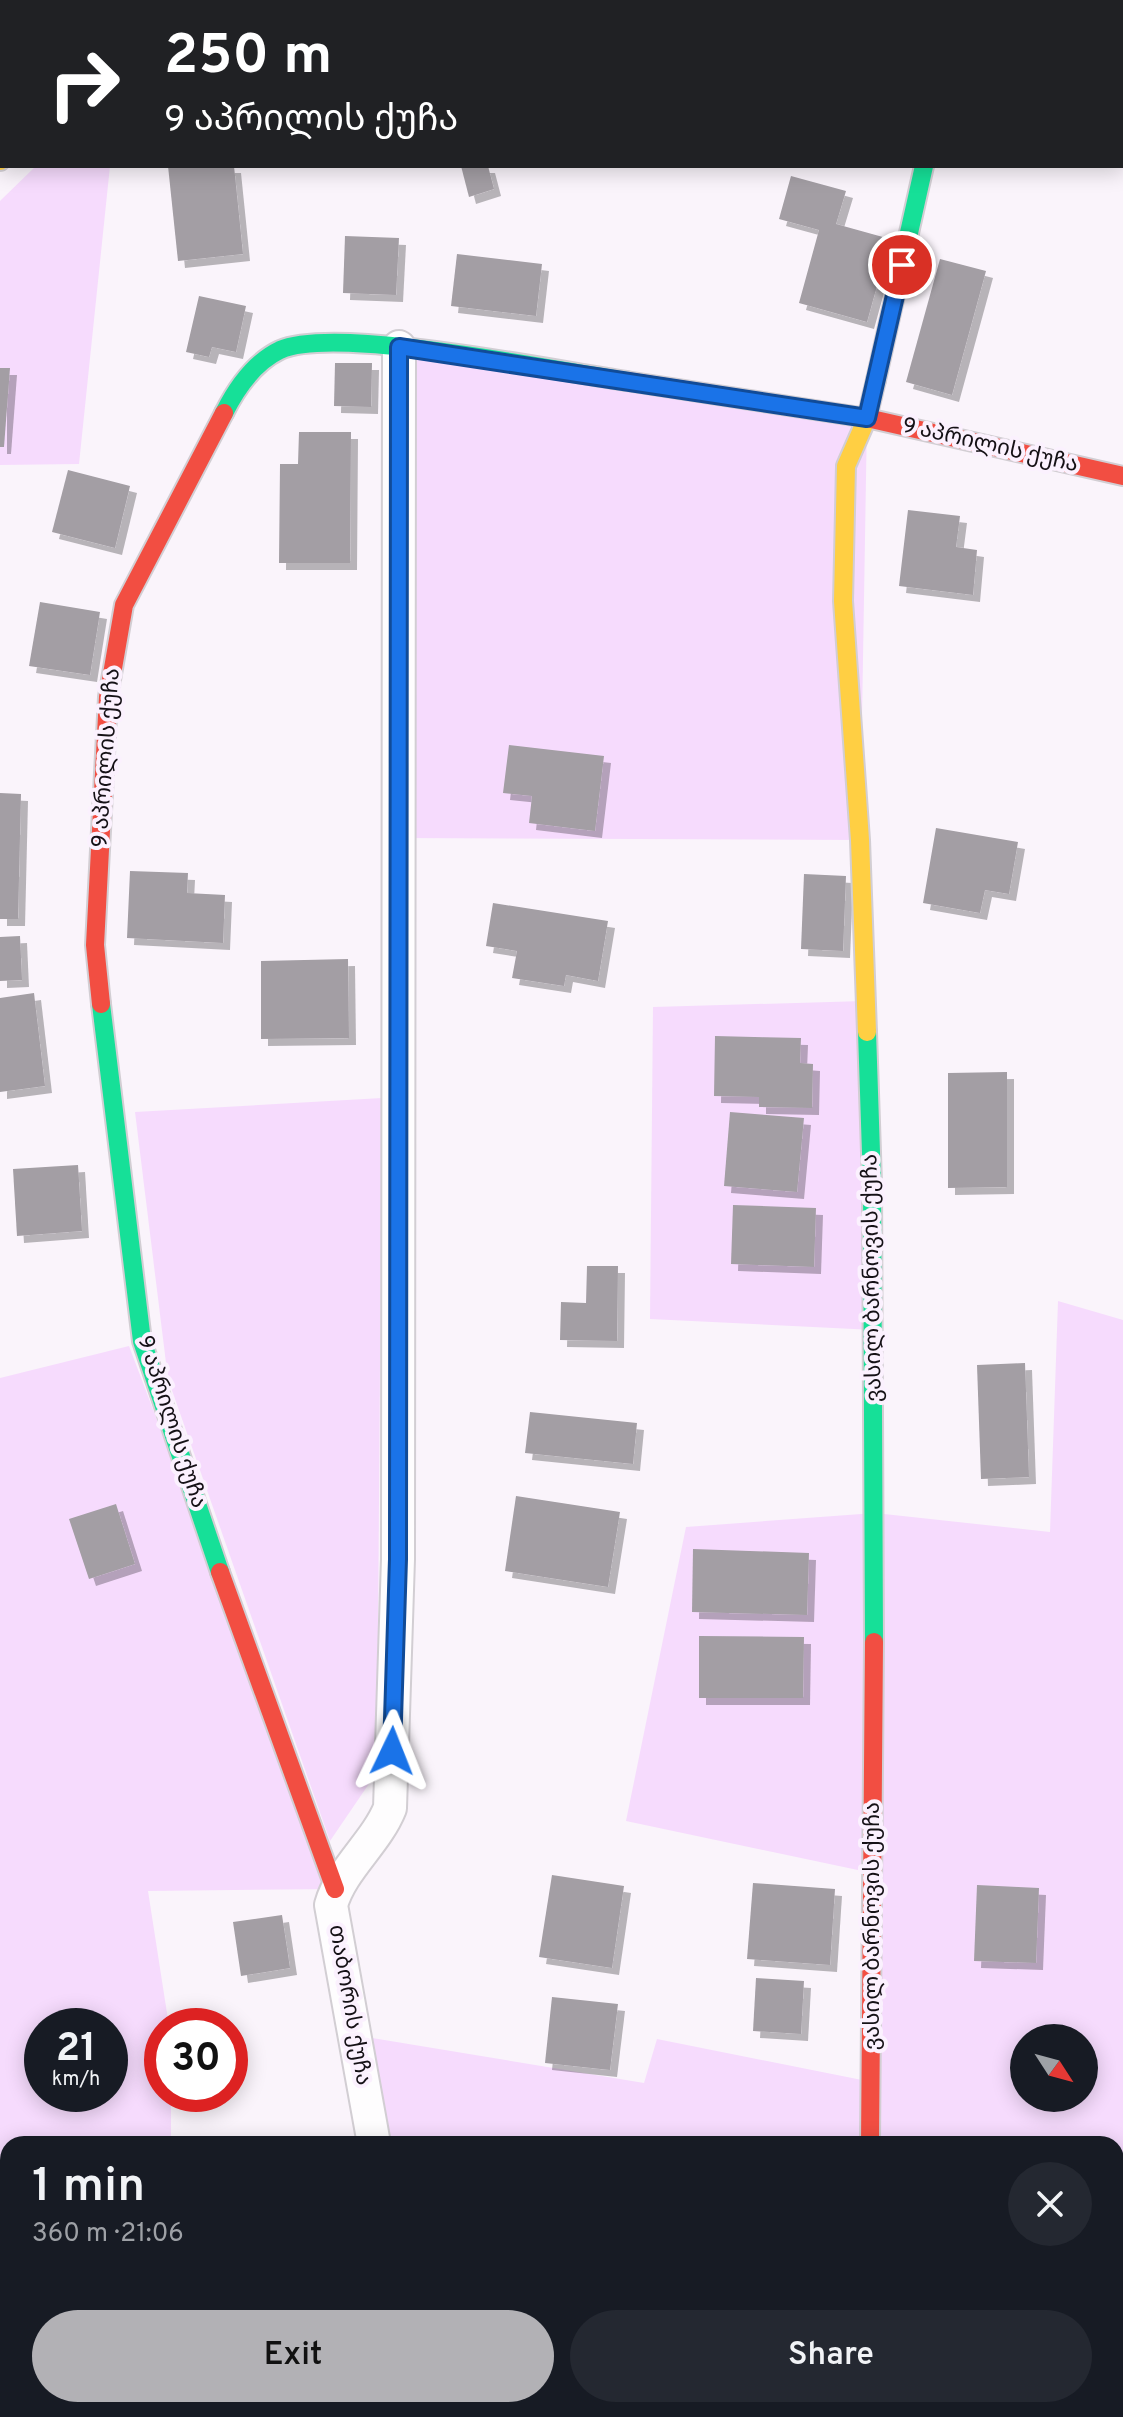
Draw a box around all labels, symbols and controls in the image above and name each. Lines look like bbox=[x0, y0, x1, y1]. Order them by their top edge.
text: 250 m bbox=[164, 23, 332, 93]
icon: right bbox=[32, 32, 136, 136]
text: 9 აპრილის ქუჩა bbox=[164, 98, 458, 144]
pin bbox=[868, 231, 936, 299]
icon: arrive bbox=[880, 243, 924, 287]
street label: 9 აპრილის ქუჩა bbox=[899, 413, 1081, 479]
street label: 9 აპრილის ქუჩა bbox=[87, 667, 127, 849]
street label: ვასილ ბარნოვის ქუჩა bbox=[857, 1154, 889, 1402]
street label: 9 აპრილის ქუჩა bbox=[130, 1332, 212, 1512]
position arrow bbox=[350, 1709, 434, 1793]
street label: ვასილ ბარნოვის ქუჩა bbox=[860, 1802, 887, 2050]
street label: თაბორის ქუჩა bbox=[322, 1923, 376, 2087]
speed limit sign: 30 bbox=[144, 2008, 248, 2112]
north arrow bbox=[1010, 2024, 1098, 2112]
map controls bbox=[1010, 2024, 1098, 2112]
text: 21 bbox=[56, 2025, 96, 2075]
text: km/h bbox=[52, 2067, 100, 2093]
text: 1 min bbox=[32, 2158, 145, 2218]
button: close bbox=[1008, 2162, 1092, 2246]
text: 360 m · 21:06 bbox=[32, 2218, 184, 2251]
button: Exit bbox=[32, 2310, 554, 2402]
button: Share bbox=[570, 2310, 1092, 2402]

